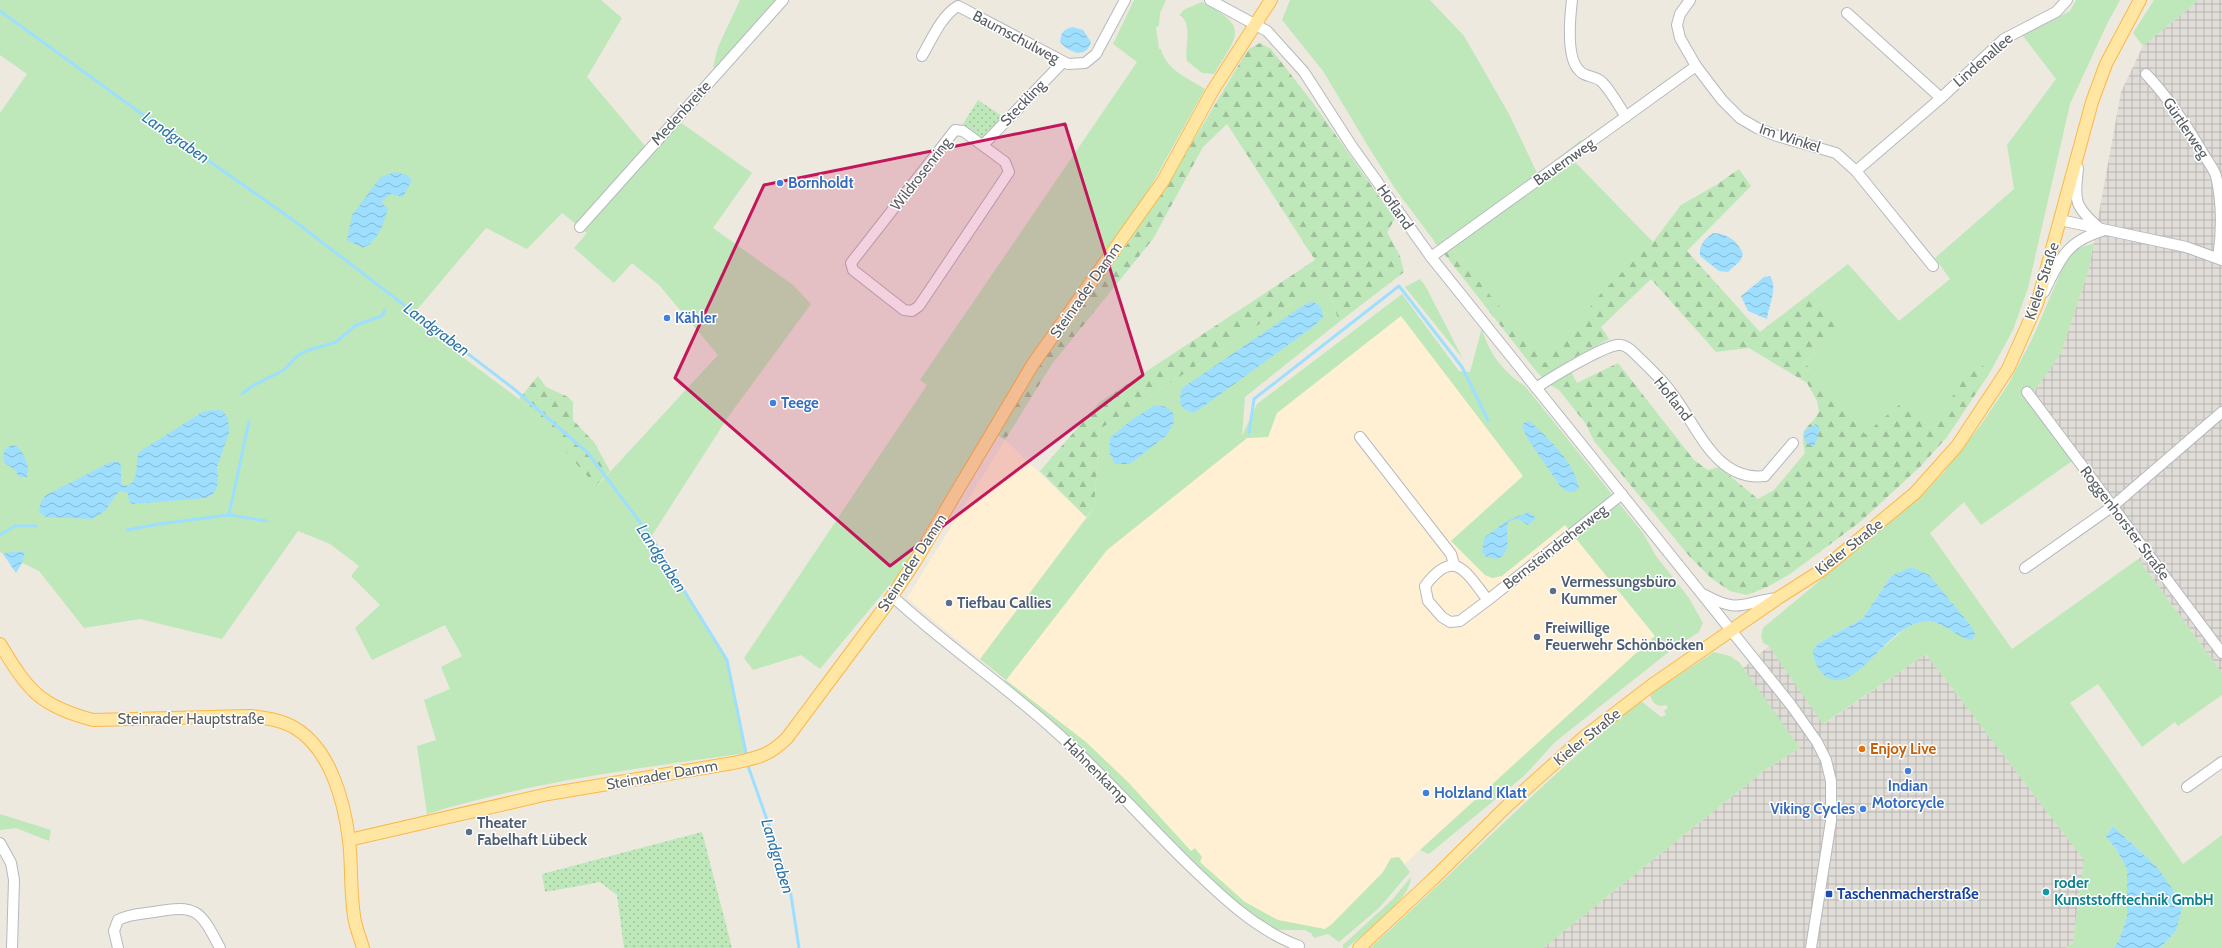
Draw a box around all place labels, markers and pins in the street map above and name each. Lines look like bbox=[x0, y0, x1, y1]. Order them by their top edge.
place label: Bornholdt bbox=[788, 174, 854, 192]
marker: Bornholdt bbox=[775, 178, 785, 188]
place label: Kähler bbox=[675, 309, 717, 327]
marker: Kähler bbox=[662, 313, 672, 323]
place label: Teege bbox=[781, 394, 819, 412]
marker: Teege bbox=[768, 398, 778, 408]
place label: Vermessungsbüro Kummer bbox=[1561, 573, 1677, 608]
marker: Vermessungsbüro Kummer bbox=[1548, 586, 1558, 596]
place label: Tiefbau Callies bbox=[957, 594, 1051, 612]
marker: Tiefbau Callies bbox=[944, 598, 954, 608]
place label: Freiwillige Feuerwehr Schönböcken bbox=[1545, 619, 1704, 654]
marker: Freiwillige Feuerwehr Schönböcken bbox=[1532, 632, 1542, 642]
place label: Enjoy Live bbox=[1870, 740, 1937, 758]
marker: Enjoy Live bbox=[1857, 744, 1867, 754]
marker: Indian Motorcycle bbox=[1903, 766, 1913, 776]
place label: Indian Motorcycle bbox=[1872, 777, 1944, 812]
place label: Holzland Klatt bbox=[1434, 784, 1527, 802]
marker: Holzland Klatt bbox=[1421, 788, 1431, 798]
place label: Viking Cycles bbox=[1770, 800, 1855, 818]
marker: Viking Cycles bbox=[1858, 804, 1868, 814]
place label: Theater Fabelhaft Lübeck bbox=[477, 814, 588, 849]
marker: Theater Fabelhaft Lübeck bbox=[464, 827, 474, 837]
place label: roder Kunststofftechnik GmbH bbox=[2054, 874, 2214, 909]
place label: Taschenmacherstraße bbox=[1837, 885, 1979, 903]
marker: roder Kunststofftechnik GmbH bbox=[2041, 887, 2051, 897]
marker: Taschenmacherstraße bbox=[1824, 889, 1834, 899]

